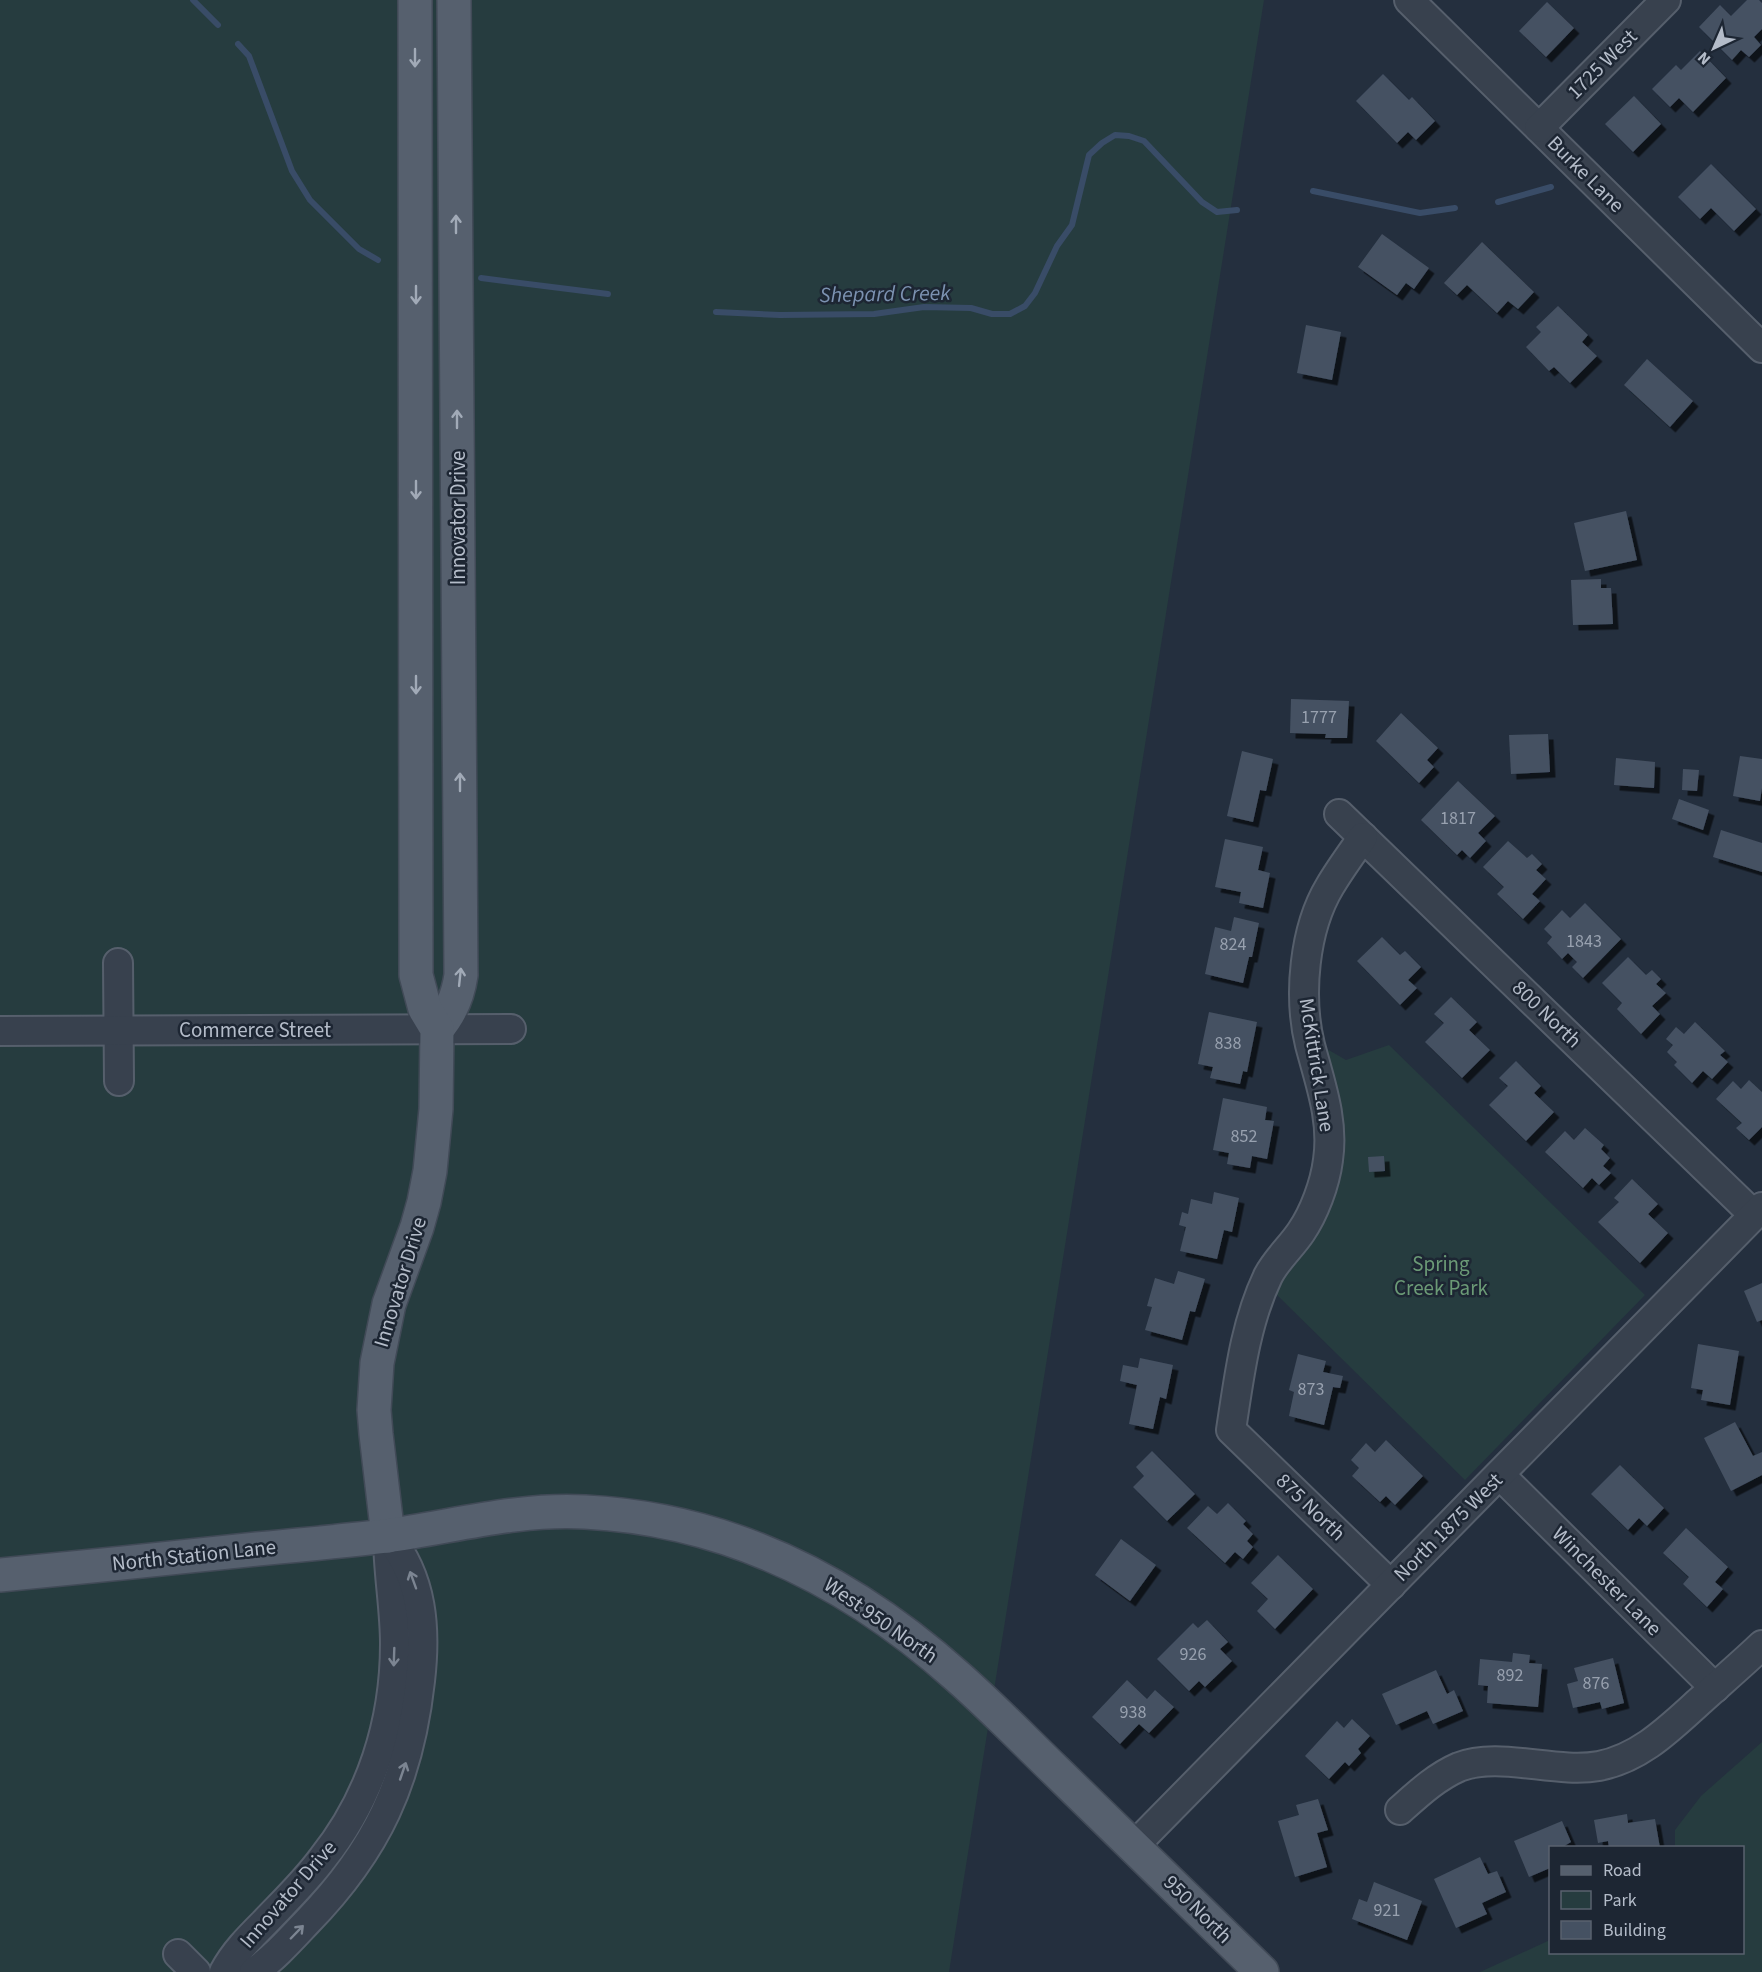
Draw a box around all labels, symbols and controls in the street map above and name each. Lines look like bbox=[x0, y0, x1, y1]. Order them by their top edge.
north arrow bbox=[1684, 18, 1744, 78]
street label: 1725 West bbox=[1560, 22, 1644, 106]
text: N bbox=[1693, 46, 1716, 70]
one-way arrow bbox=[409, 48, 421, 68]
street label: Burke Lane bbox=[1541, 129, 1631, 219]
one-way arrow bbox=[450, 214, 462, 234]
water label: Shepard Creek bbox=[819, 277, 951, 311]
one-way arrow bbox=[410, 285, 422, 305]
one-way arrow bbox=[451, 409, 463, 429]
street label: Innovator Drive bbox=[443, 451, 473, 585]
one-way arrow bbox=[410, 480, 422, 500]
one-way arrow bbox=[410, 675, 422, 695]
house number: 1777 bbox=[1301, 705, 1337, 730]
one-way arrow bbox=[454, 772, 466, 792]
house number: 1817 bbox=[1440, 806, 1476, 831]
house number: 1843 bbox=[1566, 929, 1602, 954]
house number: 824 bbox=[1220, 932, 1246, 957]
one-way arrow bbox=[455, 967, 466, 987]
street label: 800 North bbox=[1506, 973, 1588, 1055]
street label: McKittrick Lane bbox=[1292, 996, 1342, 1134]
street label: Commerce Street bbox=[179, 1015, 331, 1045]
house number: 838 bbox=[1215, 1031, 1241, 1056]
house number: 852 bbox=[1231, 1124, 1257, 1149]
street label: Innovator Drive bbox=[366, 1213, 434, 1351]
park label: Spring Creek Park bbox=[1394, 1249, 1488, 1303]
house number: 873 bbox=[1298, 1377, 1324, 1402]
street label: 875 North bbox=[1270, 1466, 1352, 1548]
street label: North 1875 West bbox=[1387, 1466, 1509, 1588]
street label: Winchester Lane bbox=[1545, 1519, 1669, 1643]
street label: North Station Lane bbox=[111, 1531, 277, 1579]
street label: West 950 North bbox=[818, 1570, 944, 1670]
one-way arrow bbox=[407, 1571, 418, 1590]
house number: 926 bbox=[1180, 1642, 1206, 1667]
one-way arrow bbox=[389, 1646, 400, 1666]
house number: 892 bbox=[1497, 1663, 1523, 1688]
house number: 876 bbox=[1583, 1671, 1609, 1696]
house number: 938 bbox=[1120, 1700, 1146, 1725]
one-way arrow bbox=[398, 1762, 409, 1781]
street label: Innovator Drive bbox=[232, 1833, 344, 1955]
legend bbox=[1549, 1846, 1744, 1954]
text: Road bbox=[1603, 1858, 1642, 1883]
street label: 950 North bbox=[1157, 1868, 1239, 1950]
text: Park bbox=[1603, 1888, 1637, 1913]
house number: 921 bbox=[1374, 1898, 1400, 1923]
text: Building bbox=[1603, 1918, 1666, 1943]
one-way arrow bbox=[290, 1925, 304, 1940]

